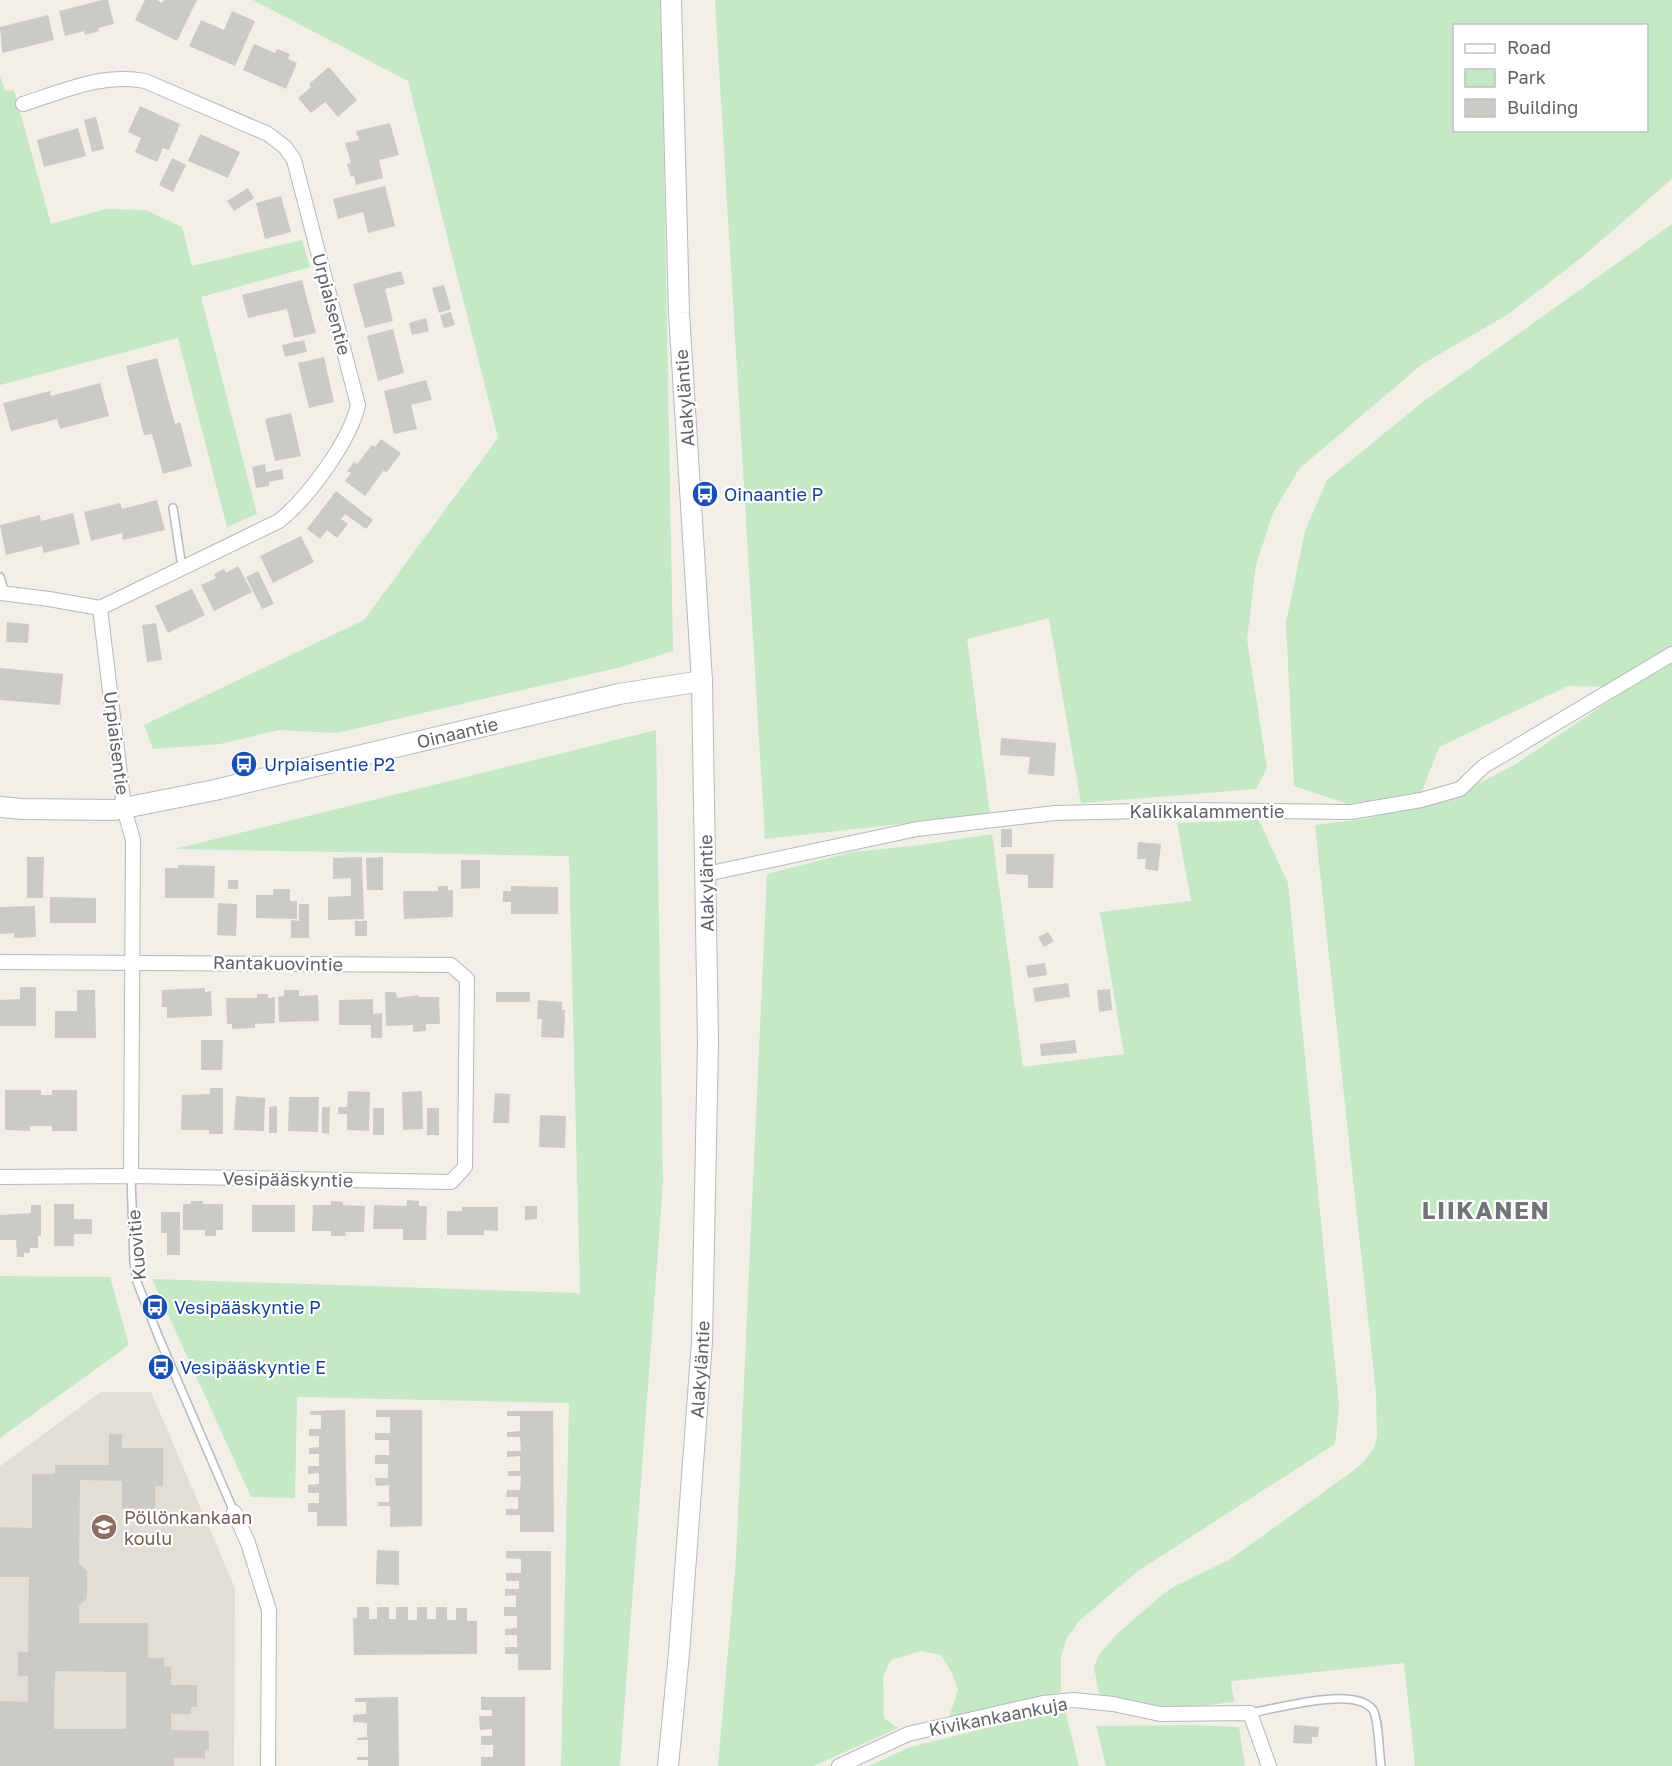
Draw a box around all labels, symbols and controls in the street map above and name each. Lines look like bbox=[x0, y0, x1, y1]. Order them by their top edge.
legend bbox=[1453, 24, 1648, 132]
text: Road bbox=[1507, 36, 1551, 58]
text: Park bbox=[1507, 66, 1546, 88]
text: Building bbox=[1507, 96, 1578, 118]
street label: Urpiaisentie bbox=[308, 251, 356, 357]
street label: Alakyläntie bbox=[670, 349, 698, 447]
bus stop icon: Oinaantie P bbox=[690, 479, 720, 509]
place label: Oinaantie P bbox=[724, 483, 823, 505]
street label: Urpiaisentie bbox=[100, 690, 134, 796]
street label: Oinaantie bbox=[414, 712, 500, 753]
bus stop icon: Urpiaisentie P2 bbox=[229, 749, 259, 779]
place label: Urpiaisentie P2 bbox=[264, 753, 395, 775]
street label: Kalikkalammentie bbox=[1130, 800, 1284, 822]
street label: Alakyläntie bbox=[694, 834, 718, 932]
street label: Rantakuovintie bbox=[213, 951, 343, 975]
street label: Vesipääskyntie bbox=[223, 1167, 353, 1191]
district label: LIIKANEN bbox=[1422, 1195, 1550, 1224]
street label: Kuovitie bbox=[122, 1209, 150, 1281]
bus stop icon: Vesipääskyntie P bbox=[140, 1292, 170, 1322]
place label: Vesipääskyntie P bbox=[174, 1296, 321, 1318]
street label: Alakyläntie bbox=[685, 1320, 713, 1419]
bus stop icon: Vesipääskyntie E bbox=[146, 1352, 176, 1382]
place label: Vesipääskyntie E bbox=[180, 1356, 326, 1378]
place label: Pöllönkankaan koulu bbox=[124, 1506, 252, 1549]
school or university icon: Pöllönkankaan koulu bbox=[89, 1512, 119, 1542]
street label: Kivikankaankuja bbox=[927, 1692, 1069, 1740]

